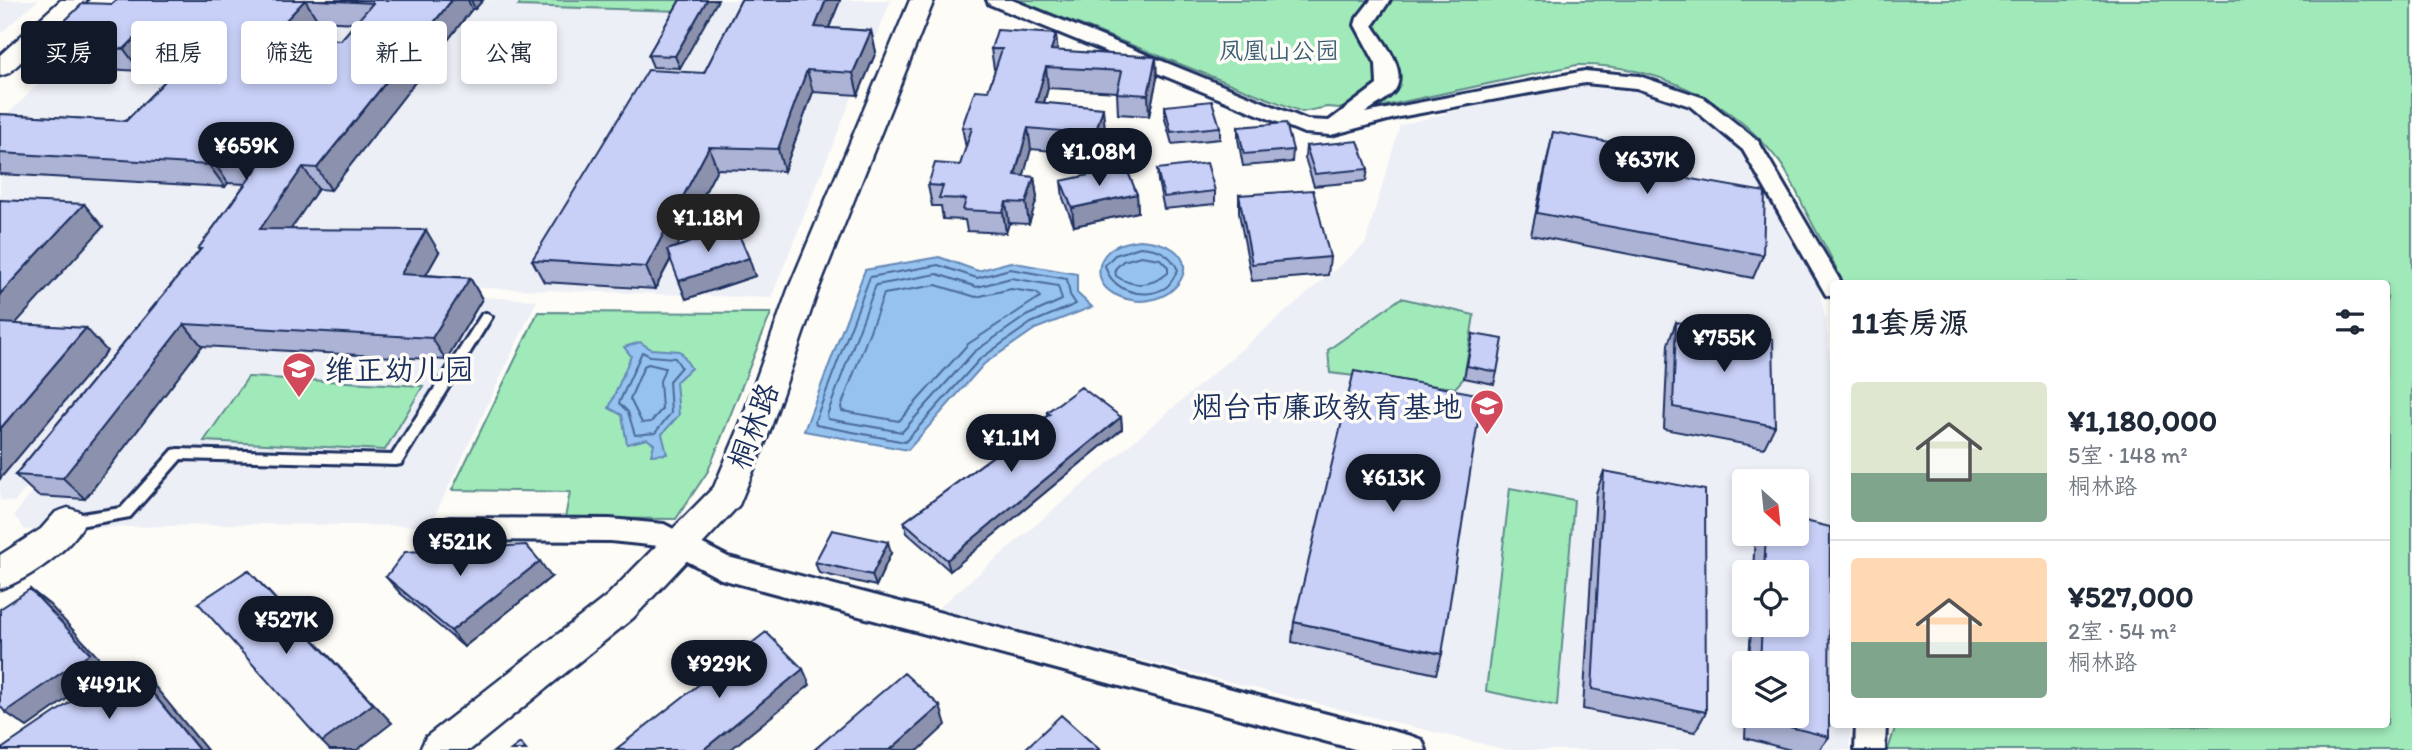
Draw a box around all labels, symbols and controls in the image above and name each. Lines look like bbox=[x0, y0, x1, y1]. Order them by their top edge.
chip: 买房 bbox=[21, 21, 117, 84]
chip: 租房 bbox=[131, 21, 227, 84]
chip: 筛选 bbox=[241, 21, 337, 84]
chip: 新上 bbox=[351, 21, 447, 84]
chip: 公寓 bbox=[461, 21, 557, 84]
park label: 凤凰山公园 bbox=[1219, 36, 1339, 65]
pin: ¥659K bbox=[197, 122, 295, 182]
pin: ¥1.08M bbox=[1042, 128, 1156, 188]
text: ¥659K bbox=[214, 131, 278, 159]
pin: ¥637K bbox=[1598, 136, 1696, 196]
text: ¥1.08M bbox=[1062, 137, 1136, 165]
text: ¥637K bbox=[1615, 145, 1679, 173]
pin: ¥1.18M bbox=[651, 194, 765, 254]
text: ¥1.18M bbox=[673, 203, 743, 231]
icon: filters bbox=[2331, 303, 2369, 341]
text: 11套房源 bbox=[1851, 304, 1969, 341]
pin: ¥755K bbox=[1675, 314, 1773, 374]
text: ¥755K bbox=[1692, 323, 1756, 351]
school or university icon: 维正幼儿园 bbox=[280, 350, 318, 399]
place label: 维正幼儿园 bbox=[324, 351, 474, 388]
street label: 桐林路 bbox=[720, 377, 786, 475]
school or university icon: 烟台市廉政教育基地 bbox=[1468, 387, 1506, 436]
place label: 烟台市廉政教育基地 bbox=[1192, 388, 1462, 425]
text: ¥1,180,000 bbox=[2068, 402, 2217, 439]
icon: home bbox=[1907, 410, 1991, 494]
pin: ¥1.1M bbox=[962, 414, 1060, 474]
text: ¥1.1M bbox=[982, 423, 1040, 451]
text: 5室 · 148 m² bbox=[2068, 441, 2188, 469]
pin: ¥613K bbox=[1344, 454, 1442, 514]
text: ¥613K bbox=[1362, 463, 1424, 491]
north arrow bbox=[1732, 469, 1810, 546]
map controls bbox=[1732, 469, 1809, 728]
text: 桐林路 bbox=[2068, 472, 2137, 500]
pin: ¥521K bbox=[411, 518, 509, 578]
text: ¥521K bbox=[429, 527, 491, 555]
button: locate bbox=[1732, 560, 1809, 637]
text: ¥527,000 bbox=[2068, 578, 2194, 615]
icon: home bbox=[1907, 586, 1991, 670]
pin: ¥527K bbox=[237, 596, 335, 656]
text: ¥527K bbox=[254, 605, 318, 633]
text: 2室 · 54 m² bbox=[2068, 617, 2177, 645]
pin: ¥929K bbox=[670, 640, 768, 700]
text: 桐林路 bbox=[2068, 648, 2137, 676]
text: ¥929K bbox=[687, 649, 751, 677]
button: layers bbox=[1732, 651, 1809, 728]
pin: ¥491K bbox=[60, 662, 158, 721]
text: ¥491K bbox=[77, 670, 141, 698]

